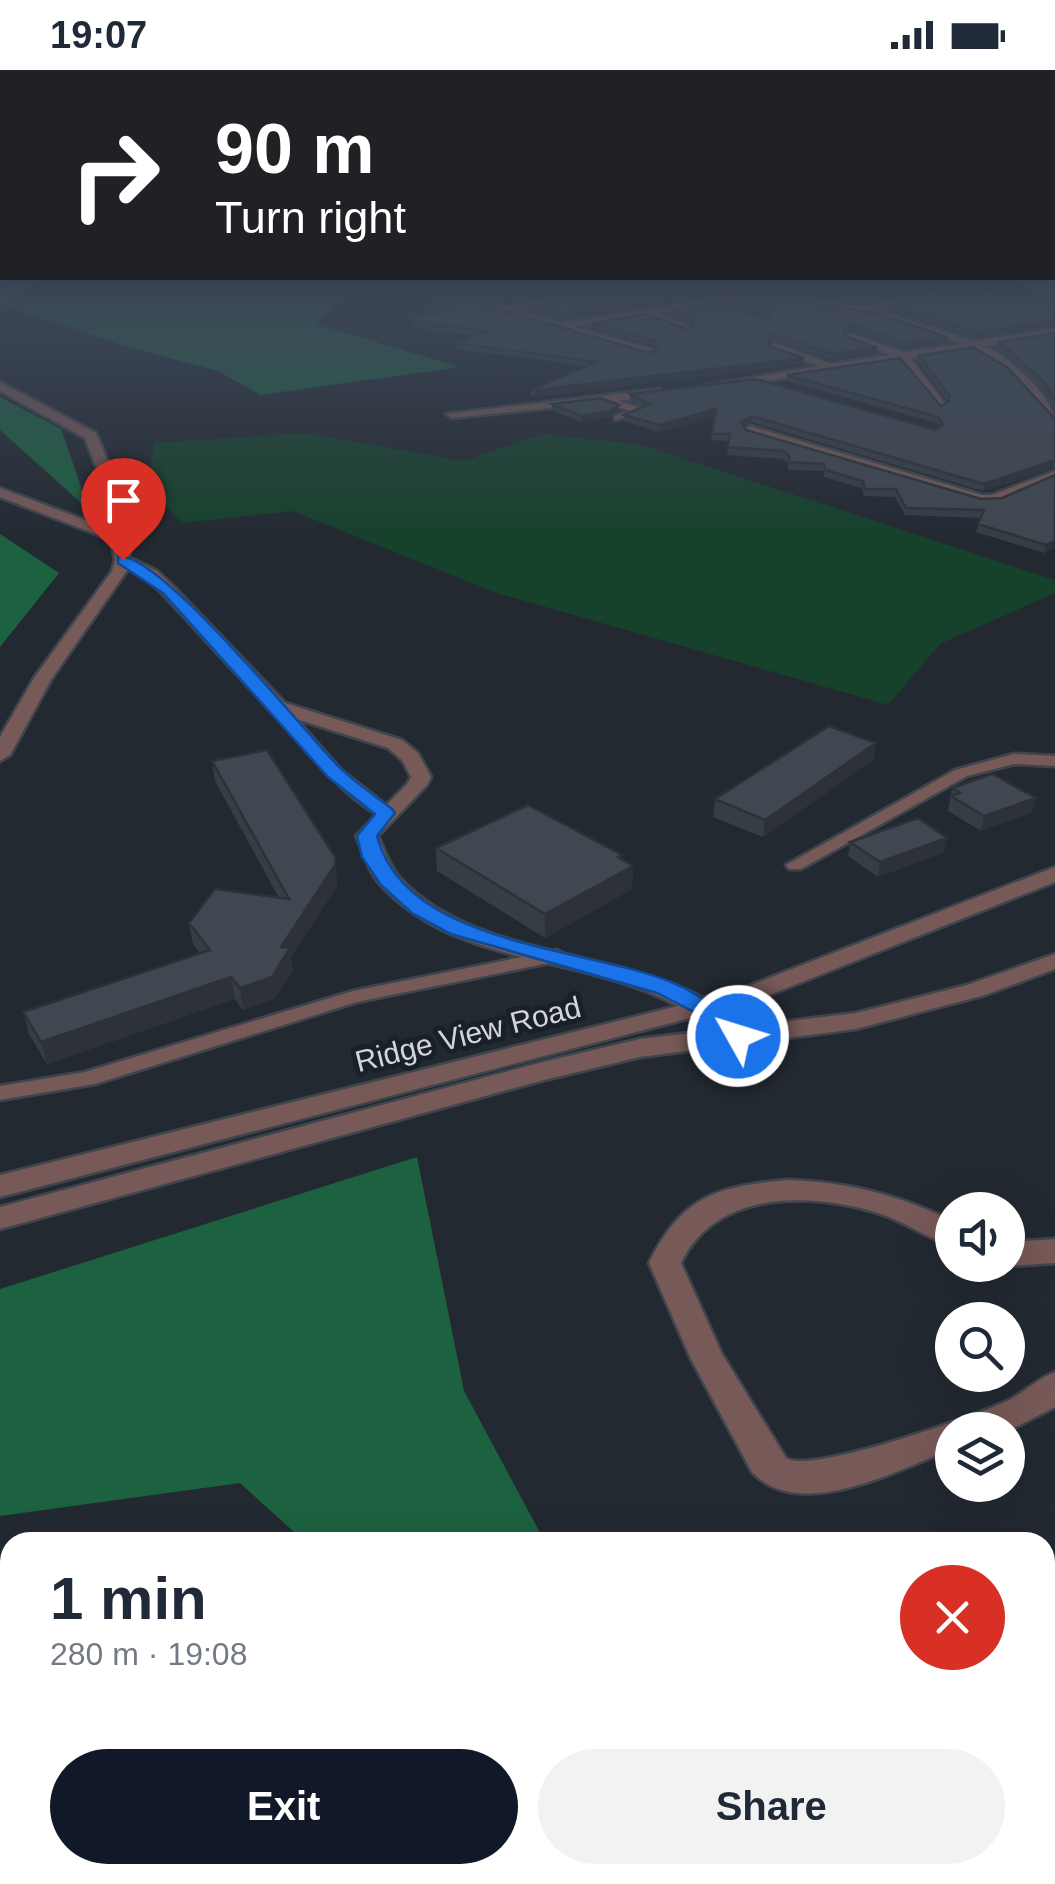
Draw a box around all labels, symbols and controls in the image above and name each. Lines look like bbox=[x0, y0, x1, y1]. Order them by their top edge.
text: 19:07 bbox=[50, 14, 147, 56]
icon: right bbox=[50, 110, 180, 240]
text: 90 m bbox=[215, 110, 375, 188]
text: Turn right bbox=[215, 192, 406, 243]
pin bbox=[81, 458, 166, 561]
icon: arrive bbox=[96, 473, 151, 528]
position arrow bbox=[686, 984, 790, 1088]
street label: Ridge View Road bbox=[352, 990, 584, 1078]
map controls bbox=[935, 1192, 1025, 1502]
button: sound bbox=[935, 1192, 1025, 1282]
button: search bbox=[935, 1302, 1025, 1392]
button: layers bbox=[935, 1412, 1025, 1502]
text: 1 min bbox=[50, 1565, 207, 1632]
button: close bbox=[900, 1565, 1005, 1670]
text: 280 m · 19:08 bbox=[50, 1636, 247, 1672]
button: Exit bbox=[50, 1749, 518, 1864]
button: Share bbox=[538, 1749, 1005, 1864]

